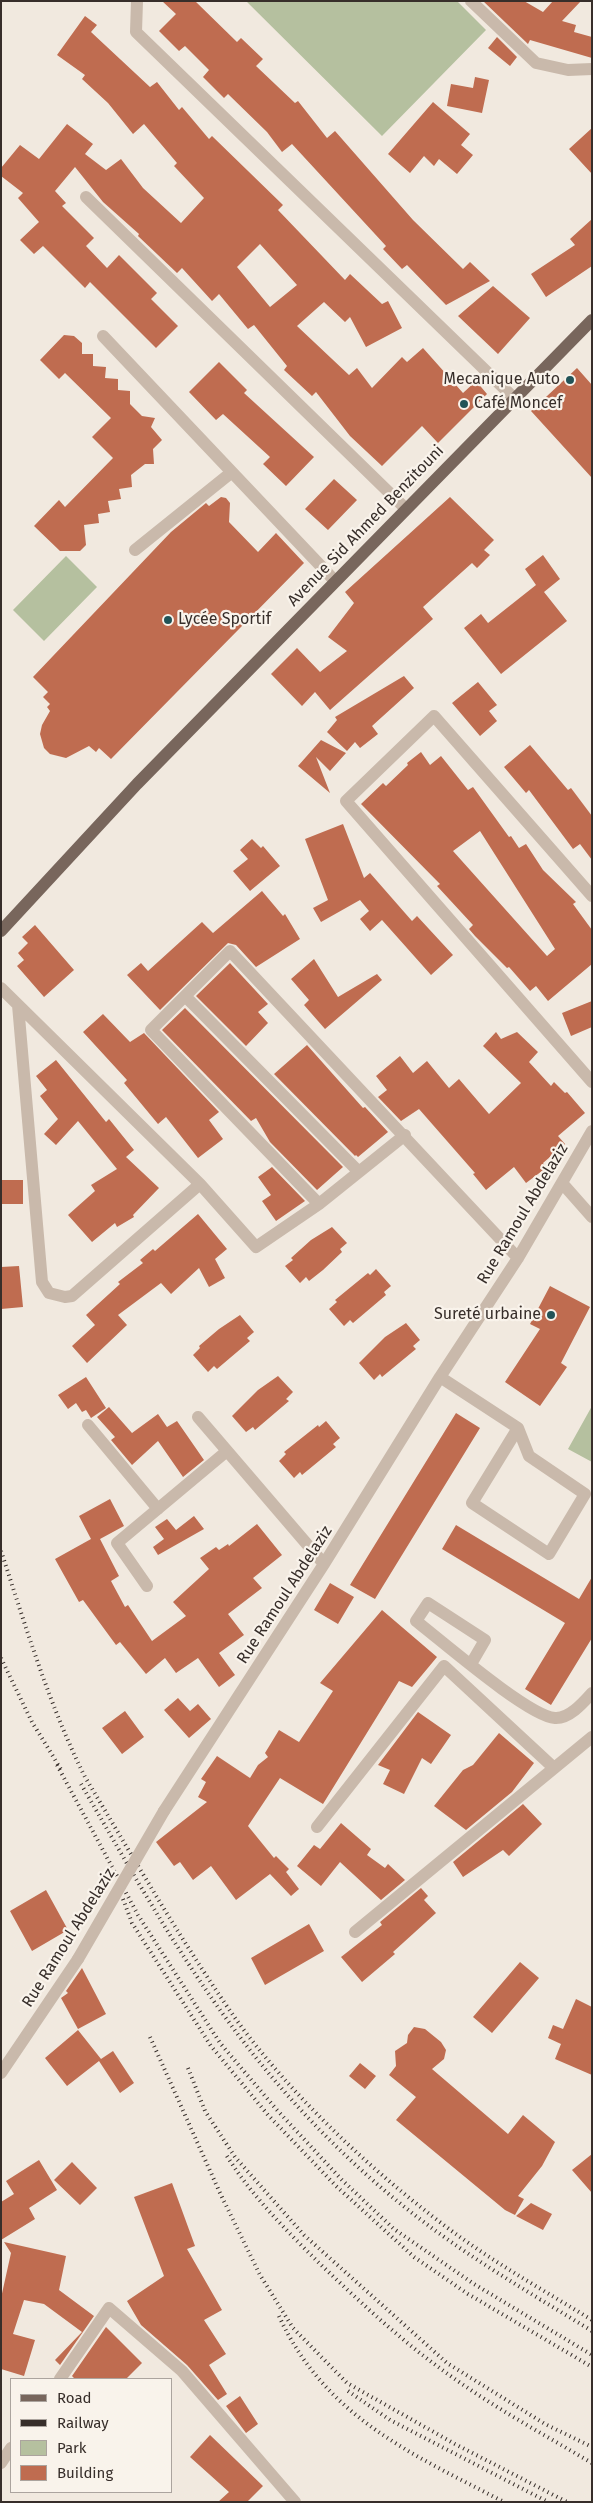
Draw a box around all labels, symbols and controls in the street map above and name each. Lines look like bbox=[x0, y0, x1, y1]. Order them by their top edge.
place label: Mecanique Auto bbox=[444, 370, 560, 390]
marker: Mecanique Auto bbox=[564, 374, 576, 386]
place label: Café Moncef bbox=[474, 394, 562, 414]
marker: Café Moncef bbox=[458, 398, 470, 410]
street label: Avenue Sid Ahmed Benzitouni bbox=[284, 441, 448, 611]
place label: Lycée Sportif bbox=[178, 610, 271, 630]
marker: Lycée Sportif bbox=[162, 614, 174, 626]
street label: Rue Ramoul Abdelaziz bbox=[474, 1140, 572, 1288]
place label: Sureté urbaine bbox=[434, 1305, 541, 1325]
marker: Sureté urbaine bbox=[545, 1309, 557, 1321]
street label: Rue Ramoul Abdelaziz bbox=[233, 1523, 337, 1667]
street label: Rue Ramoul Abdelaziz bbox=[18, 1865, 120, 2011]
legend bbox=[10, 2378, 172, 2493]
text: Road bbox=[57, 2389, 92, 2407]
text: Railway bbox=[57, 2414, 109, 2432]
text: Park bbox=[57, 2439, 87, 2457]
text: Building bbox=[57, 2464, 113, 2482]

